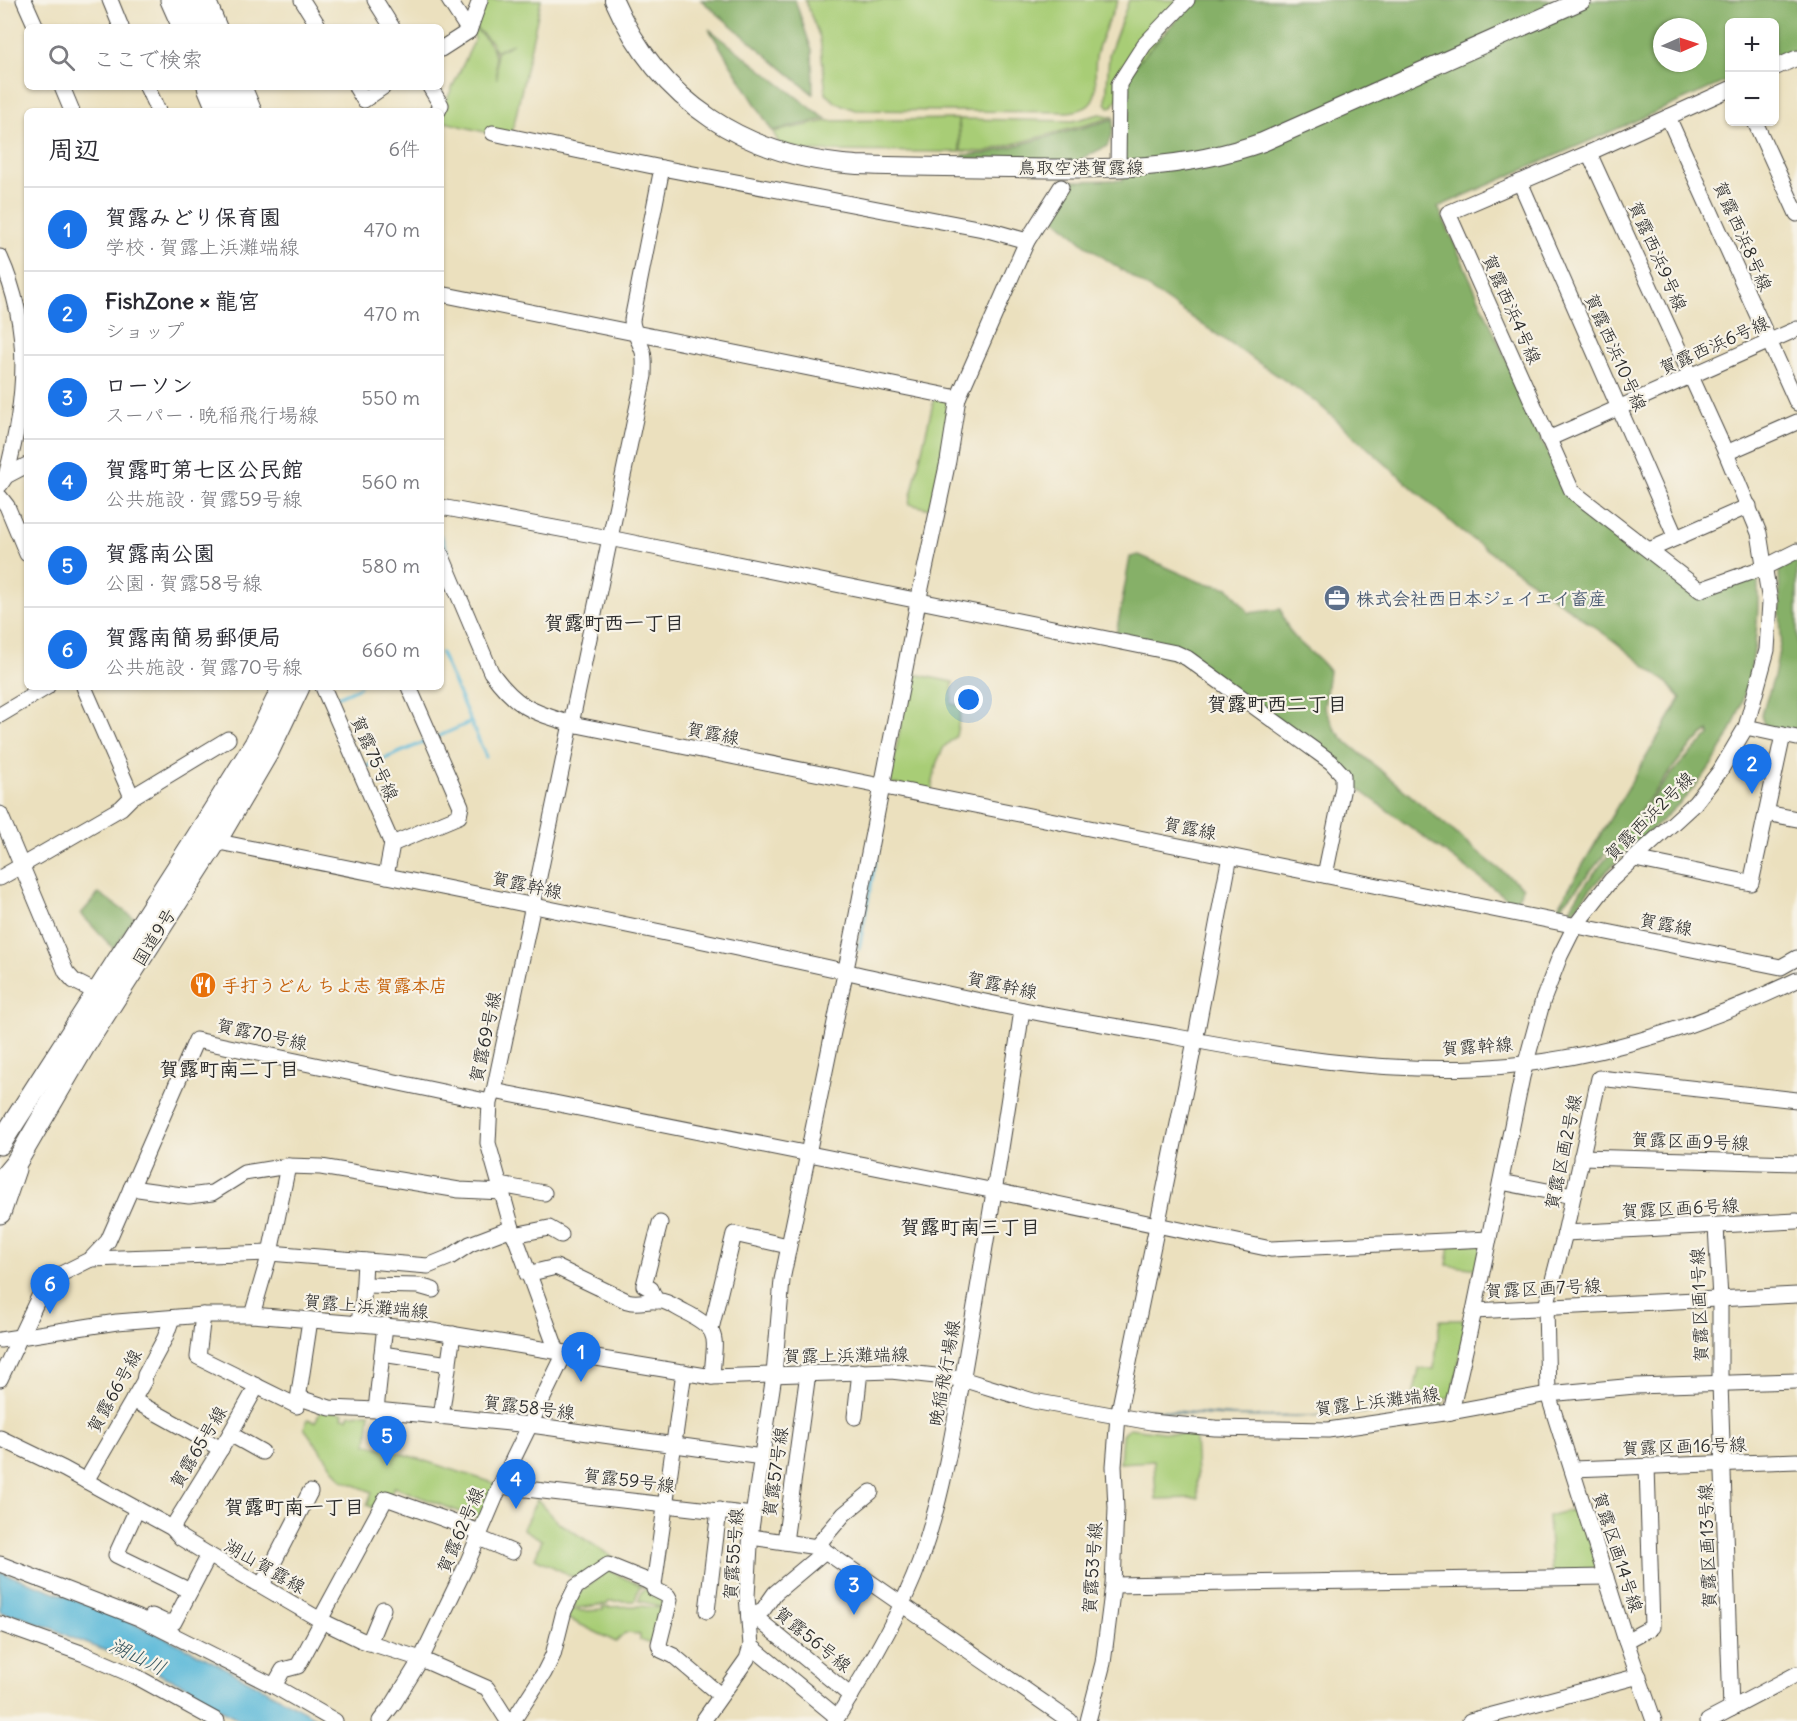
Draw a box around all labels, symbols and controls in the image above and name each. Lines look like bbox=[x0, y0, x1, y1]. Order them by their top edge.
north arrow bbox=[1653, 18, 1707, 72]
map controls bbox=[1725, 18, 1779, 126]
button: + bbox=[1725, 18, 1779, 72]
search box bbox=[24, 24, 444, 90]
icon: search bbox=[45, 41, 78, 74]
text: ここで検索 bbox=[93, 45, 203, 73]
button: − bbox=[1725, 72, 1779, 126]
text: 周辺 bbox=[48, 133, 100, 166]
text: 6件 bbox=[388, 136, 420, 161]
street label: 鳥取空港賀露線 bbox=[1018, 156, 1144, 179]
street label: 賀露西浜8号線 bbox=[1708, 177, 1778, 295]
street label: 賀露西浜9号線 bbox=[1623, 197, 1693, 315]
text: 賀露みどり保育園 bbox=[105, 203, 281, 231]
text: 1 bbox=[64, 217, 71, 242]
text: 470 m bbox=[363, 217, 420, 242]
text: 学校 · 賀露上浜灘端線 bbox=[105, 234, 299, 259]
street label: 賀露西浜4号線 bbox=[1477, 250, 1547, 368]
text: FishZone × 龍宮 bbox=[105, 287, 260, 315]
street label: 賀露西浜10号線 bbox=[1580, 289, 1652, 415]
text: 2 bbox=[62, 301, 73, 326]
text: 470 m bbox=[363, 301, 420, 326]
street label: 賀露西浜6号線 bbox=[1655, 310, 1773, 380]
text: ショップ bbox=[105, 318, 184, 343]
text: ローソン bbox=[105, 371, 193, 399]
text: 3 bbox=[62, 385, 73, 410]
text: 550 m bbox=[362, 385, 420, 410]
text: スーパー · 晩稲飛行場線 bbox=[105, 402, 318, 427]
text: 賀露町第七区公民館 bbox=[105, 455, 303, 483]
text: 4 bbox=[62, 469, 73, 494]
text: 560 m bbox=[362, 469, 420, 494]
text: 公共施設 · 賀露59号線 bbox=[105, 486, 302, 511]
text: 賀露南公園 bbox=[105, 539, 215, 567]
text: 5 bbox=[62, 553, 73, 578]
text: 580 m bbox=[362, 553, 420, 578]
text: 公園 · 賀露58号線 bbox=[105, 570, 262, 595]
office icon: 株式会社西日本ジェイエイ畜産 bbox=[1322, 583, 1352, 613]
place label: 株式会社西日本ジェイエイ畜産 bbox=[1356, 587, 1607, 610]
district label: 賀露町西一丁目 bbox=[544, 610, 684, 635]
text: 賀露南簡易郵便局 bbox=[105, 623, 281, 651]
text: 6 bbox=[62, 637, 73, 662]
text: 660 m bbox=[361, 637, 420, 662]
text: 公共施設 · 賀露70号線 bbox=[105, 654, 302, 679]
your location bbox=[954, 685, 983, 714]
district label: 賀露町西二丁目 bbox=[1207, 691, 1347, 716]
street label: 賀露75号線 bbox=[346, 712, 404, 804]
street label: 賀露線 bbox=[684, 717, 742, 749]
pin: 2 bbox=[1732, 744, 1772, 794]
street label: 賀露西浜2号線 bbox=[1599, 766, 1699, 866]
street label: 賀露線 bbox=[1161, 812, 1219, 844]
street label: 賀露幹線 bbox=[489, 866, 565, 904]
street label: 国道9号 bbox=[127, 904, 181, 970]
street label: 賀露線 bbox=[1637, 908, 1695, 940]
street label: 賀露幹線 bbox=[964, 966, 1040, 1004]
restaurant icon: 手打うどん ちよ志 賀露本店 bbox=[188, 970, 218, 1000]
place label: 手打うどん ちよ志 賀露本店 bbox=[222, 974, 447, 997]
street label: 賀露69号線 bbox=[464, 989, 506, 1085]
street label: 賀露70号線 bbox=[214, 1013, 310, 1055]
street label: 賀露幹線 bbox=[1440, 1032, 1514, 1060]
district label: 賀露町南二丁目 bbox=[159, 1056, 299, 1081]
street label: 賀露区画2号線 bbox=[1539, 1092, 1587, 1212]
street label: 賀露区画9号線 bbox=[1630, 1127, 1750, 1155]
street label: 賀露区画6号線 bbox=[1620, 1193, 1740, 1223]
district label: 賀露町南三丁目 bbox=[900, 1214, 1040, 1239]
street label: 賀露区画1号線 bbox=[1685, 1247, 1713, 1363]
pin: 6 bbox=[31, 1264, 70, 1314]
street label: 賀露区画7号線 bbox=[1484, 1273, 1602, 1303]
street label: 賀露上浜灘端線 bbox=[302, 1289, 430, 1323]
street label: 晩稲飛行場線 bbox=[923, 1318, 965, 1428]
pin: 1 bbox=[562, 1332, 600, 1382]
street label: 賀露上浜灘端線 bbox=[783, 1342, 909, 1368]
street label: 賀露66号線 bbox=[81, 1345, 147, 1437]
street label: 賀露上浜灘端線 bbox=[1313, 1382, 1441, 1420]
street label: 賀露58号線 bbox=[482, 1390, 576, 1424]
street label: 賀露65号線 bbox=[164, 1401, 232, 1493]
pin: 5 bbox=[368, 1416, 406, 1466]
street label: 賀露57号線 bbox=[757, 1425, 793, 1519]
street label: 賀露区画16号線 bbox=[1621, 1432, 1747, 1460]
pin: 4 bbox=[496, 1460, 536, 1509]
street label: 賀露59号線 bbox=[582, 1463, 676, 1497]
street label: 賀露62号線 bbox=[431, 1483, 489, 1577]
street label: 賀露区画13号線 bbox=[1693, 1483, 1721, 1609]
street label: 賀露区画14号線 bbox=[1588, 1489, 1648, 1615]
district label: 賀露町南一丁目 bbox=[224, 1494, 364, 1519]
street label: 賀露55号線 bbox=[718, 1507, 748, 1601]
street label: 賀露53号線 bbox=[1077, 1521, 1107, 1615]
street label: 湖山賀露線 bbox=[220, 1534, 310, 1598]
pin: 3 bbox=[834, 1566, 874, 1615]
street label: 賀露56号線 bbox=[770, 1601, 856, 1677]
water label: 湖山川 bbox=[106, 1632, 170, 1680]

